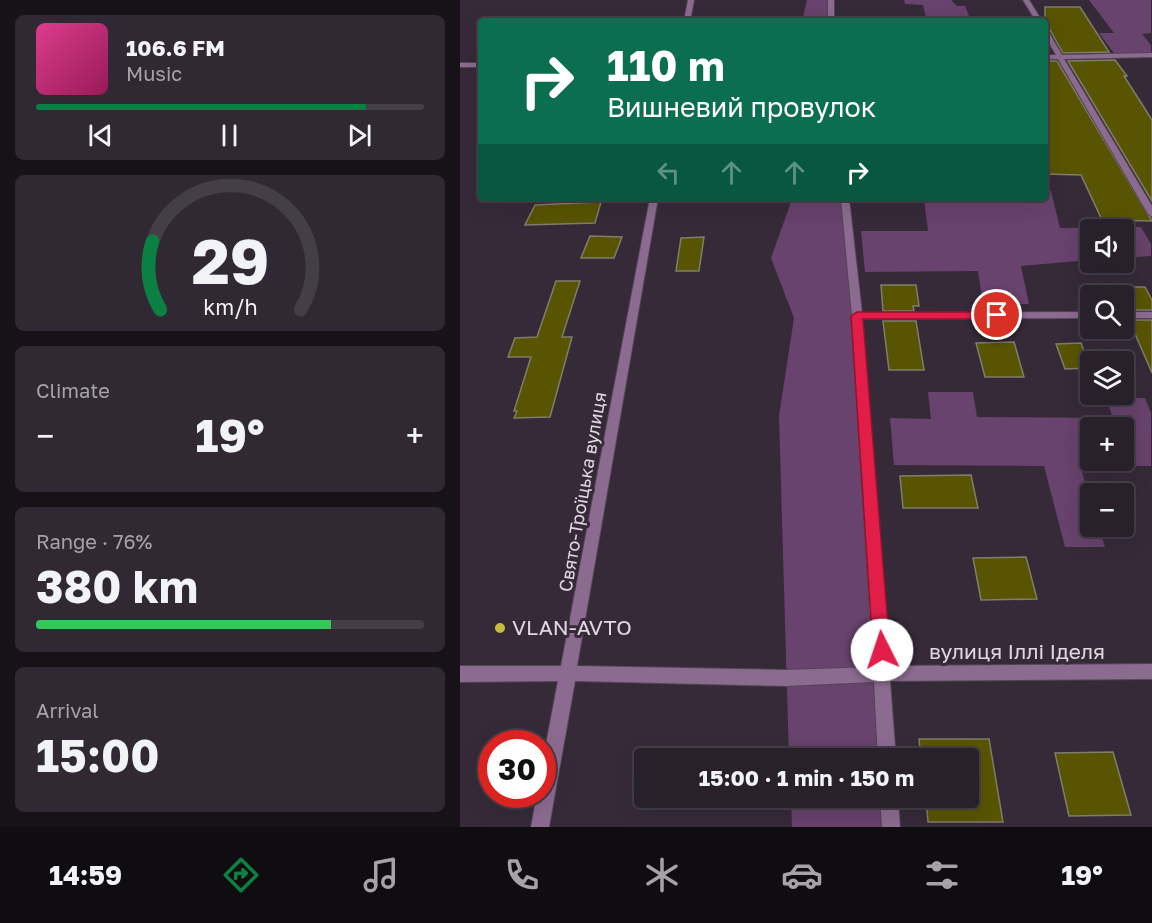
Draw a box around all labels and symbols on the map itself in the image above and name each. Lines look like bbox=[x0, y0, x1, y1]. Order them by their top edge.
pin bbox=[971, 289, 1022, 340]
street label: Свято-Троїцька вулиця bbox=[554, 390, 610, 594]
place label: VLAN-AVTO bbox=[512, 614, 632, 640]
position arrow bbox=[850, 618, 914, 682]
marker: VLAN-AVTO bbox=[493, 621, 507, 635]
street label: вулиця Іллі Іделя bbox=[929, 638, 1105, 664]
speed limit sign: 30 bbox=[478, 730, 556, 808]

